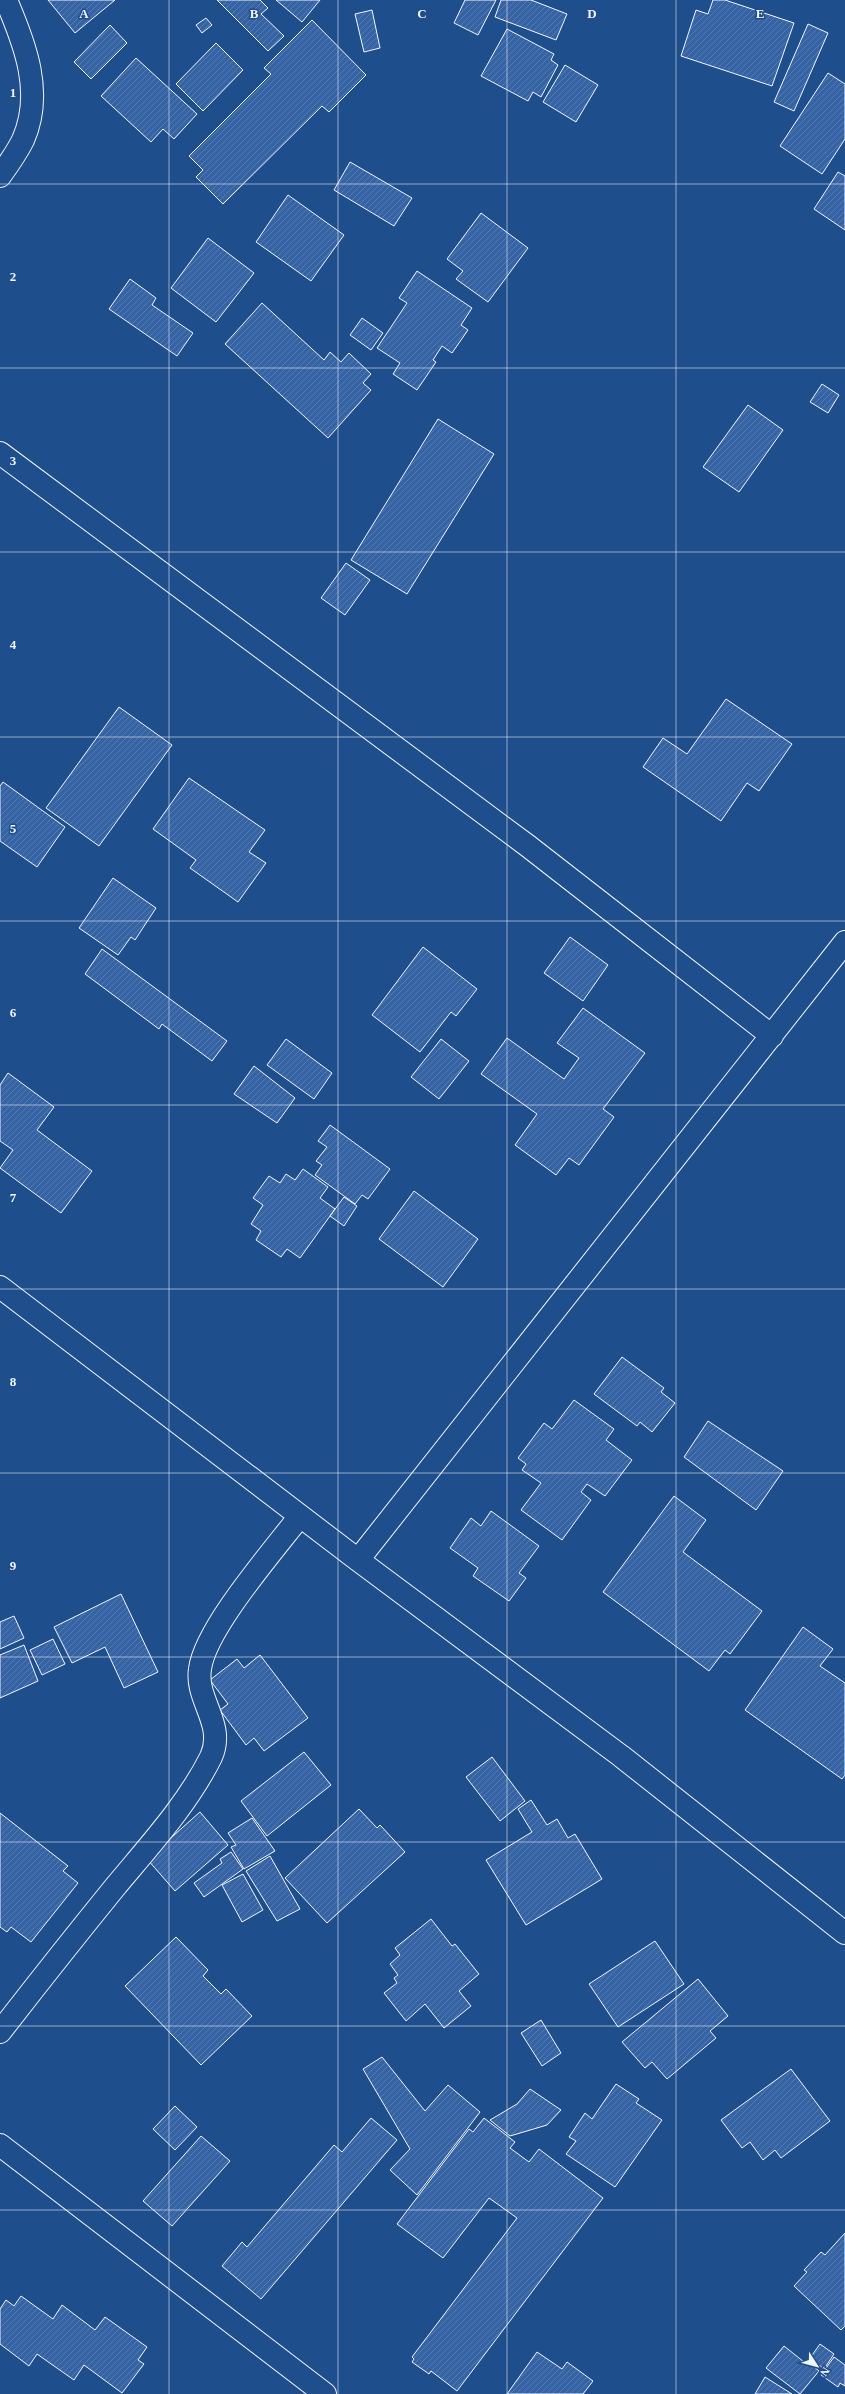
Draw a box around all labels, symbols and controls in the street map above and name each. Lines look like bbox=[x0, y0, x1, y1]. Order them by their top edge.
text: A bbox=[79, 6, 89, 21]
text: B bbox=[250, 6, 259, 21]
text: C bbox=[417, 6, 427, 21]
text: D bbox=[587, 6, 597, 21]
text: E bbox=[756, 6, 764, 21]
text: 1 bbox=[10, 85, 16, 100]
text: 2 bbox=[10, 269, 16, 284]
text: 3 bbox=[10, 453, 17, 468]
text: 4 bbox=[10, 637, 17, 652]
text: 5 bbox=[10, 821, 17, 836]
text: 6 bbox=[10, 1005, 17, 1020]
text: 7 bbox=[10, 1190, 17, 1205]
text: 8 bbox=[10, 1374, 17, 1389]
text: 9 bbox=[10, 1558, 17, 1573]
north arrow bbox=[797, 2346, 837, 2386]
text: N bbox=[818, 2365, 832, 2379]

